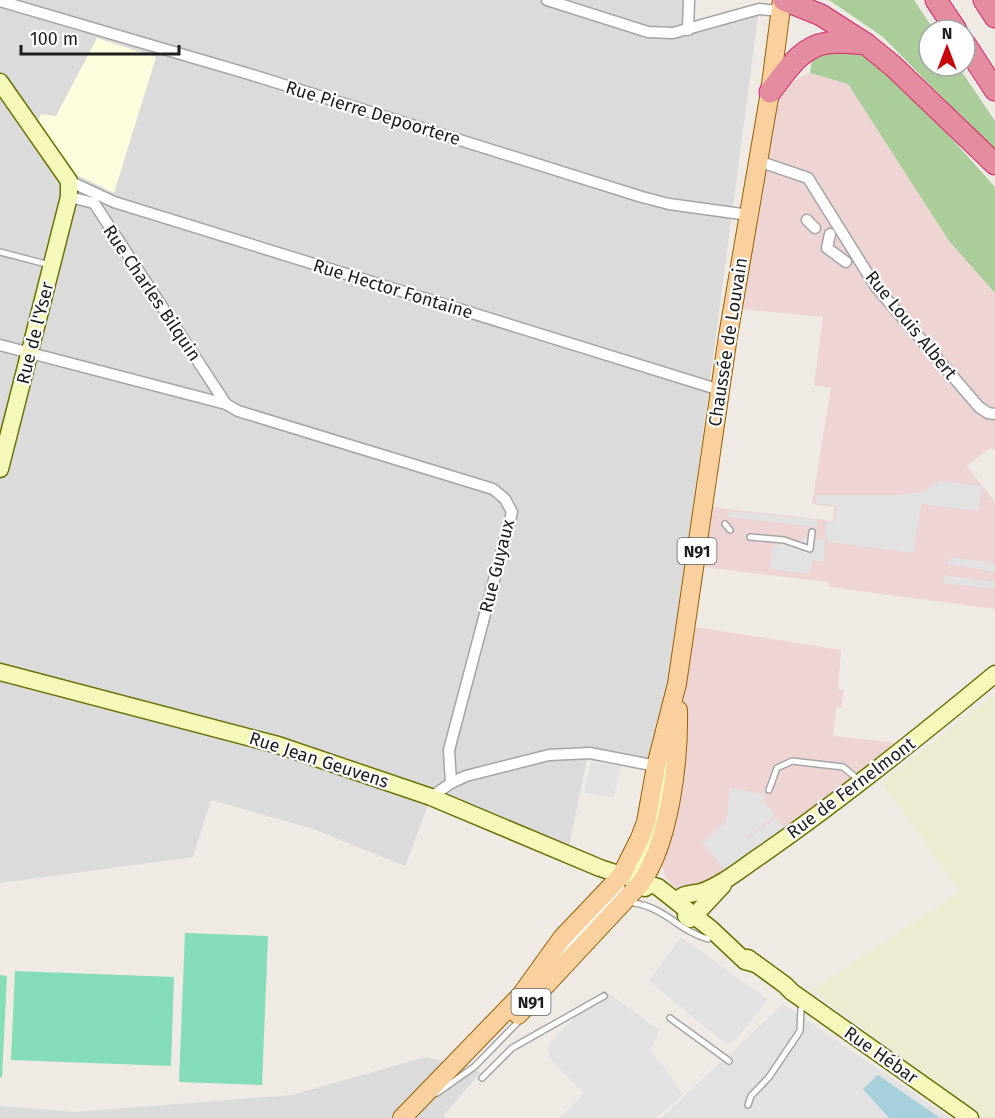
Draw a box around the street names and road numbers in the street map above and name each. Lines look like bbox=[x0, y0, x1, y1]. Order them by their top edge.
street label: Rue Pierre Depoortere bbox=[283, 76, 463, 150]
street label: Rue Charles Bilquin bbox=[98, 221, 206, 365]
street label: Rue Hector Fontaine bbox=[310, 254, 476, 324]
street label: Chaussée de Louvain bbox=[704, 256, 752, 428]
street label: Rue Louis Albert bbox=[861, 266, 962, 384]
street label: Rue de l'Yser bbox=[12, 280, 58, 386]
street label: Rue Guyaux bbox=[475, 517, 519, 615]
road number: N91 bbox=[678, 538, 716, 564]
street label: Rue Jean Geuvens bbox=[246, 727, 392, 793]
street label: Rue de Fernelmont bbox=[783, 732, 920, 843]
road number: N91 bbox=[512, 989, 550, 1015]
street label: Rue Hébar bbox=[840, 1022, 922, 1088]

